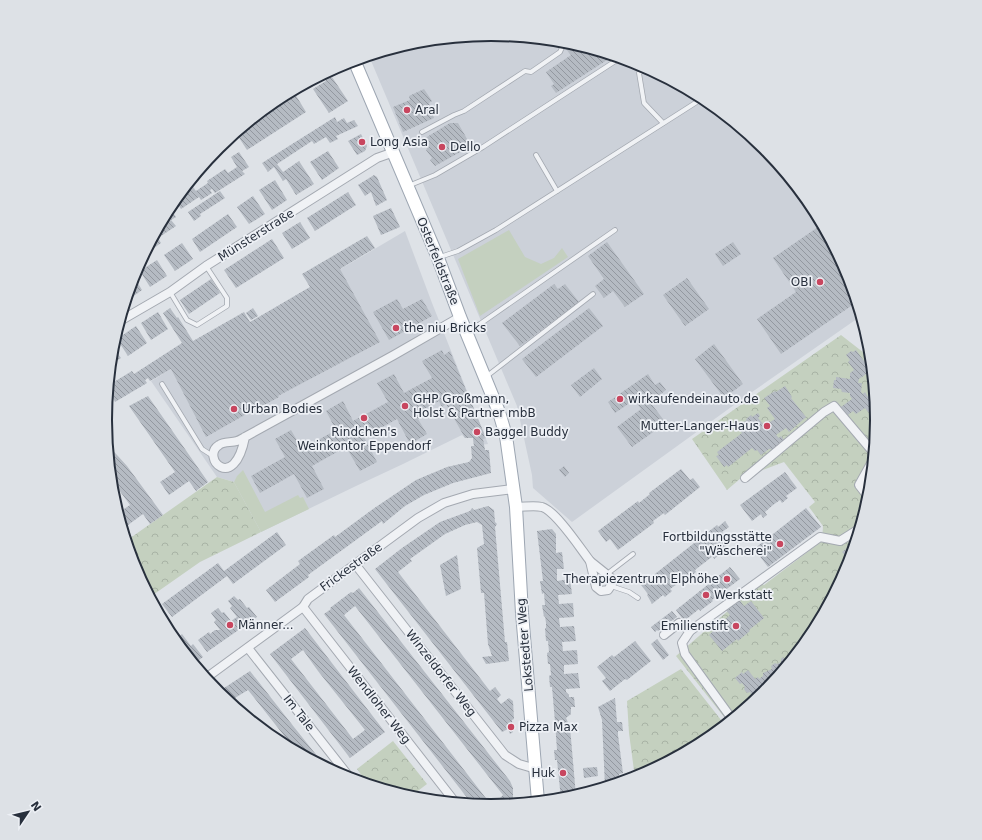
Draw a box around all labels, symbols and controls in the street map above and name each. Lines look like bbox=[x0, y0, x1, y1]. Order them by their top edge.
place label: Aral bbox=[415, 103, 439, 117]
marker: Aral bbox=[402, 105, 412, 115]
place label: Long Asia bbox=[370, 135, 428, 149]
marker: Long Asia bbox=[357, 137, 367, 147]
place label: Dello bbox=[450, 140, 481, 154]
marker: Dello bbox=[437, 142, 447, 152]
street label: Münsterstraße bbox=[215, 206, 297, 264]
street label: Osterfeldstraße bbox=[414, 215, 462, 307]
place label: OBI bbox=[791, 275, 812, 289]
marker: OBI bbox=[815, 277, 825, 287]
place label: the niu Bricks bbox=[404, 321, 486, 335]
marker: the niu Bricks bbox=[391, 323, 401, 333]
place label: GHP Großmann, Holst & Partner mbB bbox=[413, 392, 536, 420]
place label: wirkaufendeinauto.de bbox=[628, 392, 759, 406]
marker: wirkaufendeinauto.de bbox=[615, 394, 625, 404]
marker: GHP Großmann, Holst & Partner mbB bbox=[400, 401, 410, 411]
place label: Urban Bodies bbox=[242, 402, 322, 416]
marker: Urban Bodies bbox=[229, 404, 239, 414]
marker: Rindchen's Weinkontor Eppendorf bbox=[359, 413, 369, 423]
place label: Mutter-Langer-Haus bbox=[640, 419, 759, 433]
marker: Mutter-Langer-Haus bbox=[762, 421, 772, 431]
place label: Rindchen's Weinkontor Eppendorf bbox=[297, 425, 432, 453]
place label: Baggel Buddy bbox=[485, 425, 569, 439]
marker: Baggel Buddy bbox=[472, 427, 482, 437]
place label: Fortbildungsstätte "Wäscherei" bbox=[662, 530, 772, 558]
marker: Fortbildungsstätte "Wäscherei" bbox=[775, 539, 785, 549]
street label: Frickestraße bbox=[317, 540, 385, 594]
place label: Therapiezentrum Elphöhe bbox=[563, 572, 719, 586]
marker: Therapiezentrum Elphöhe bbox=[722, 574, 732, 584]
place label: Werkstatt bbox=[714, 588, 772, 602]
marker: Werkstatt bbox=[701, 590, 711, 600]
street label: Lokstedter Weg bbox=[514, 598, 536, 692]
place label: Männer... bbox=[238, 618, 294, 632]
place label: Emilienstift bbox=[661, 619, 728, 633]
marker: Männer... bbox=[225, 620, 235, 630]
marker: Emilienstift bbox=[731, 621, 741, 631]
street label: Winzeldorfer Weg bbox=[403, 627, 479, 719]
street label: Wendloher Weg bbox=[344, 664, 414, 746]
street label: Im Tale bbox=[280, 692, 318, 734]
place label: Pizza Max bbox=[519, 720, 578, 734]
marker: Pizza Max bbox=[506, 722, 516, 732]
place label: Huk bbox=[531, 766, 555, 780]
marker: Huk bbox=[558, 768, 568, 778]
north arrow bbox=[8, 792, 48, 832]
text: N bbox=[28, 799, 44, 814]

